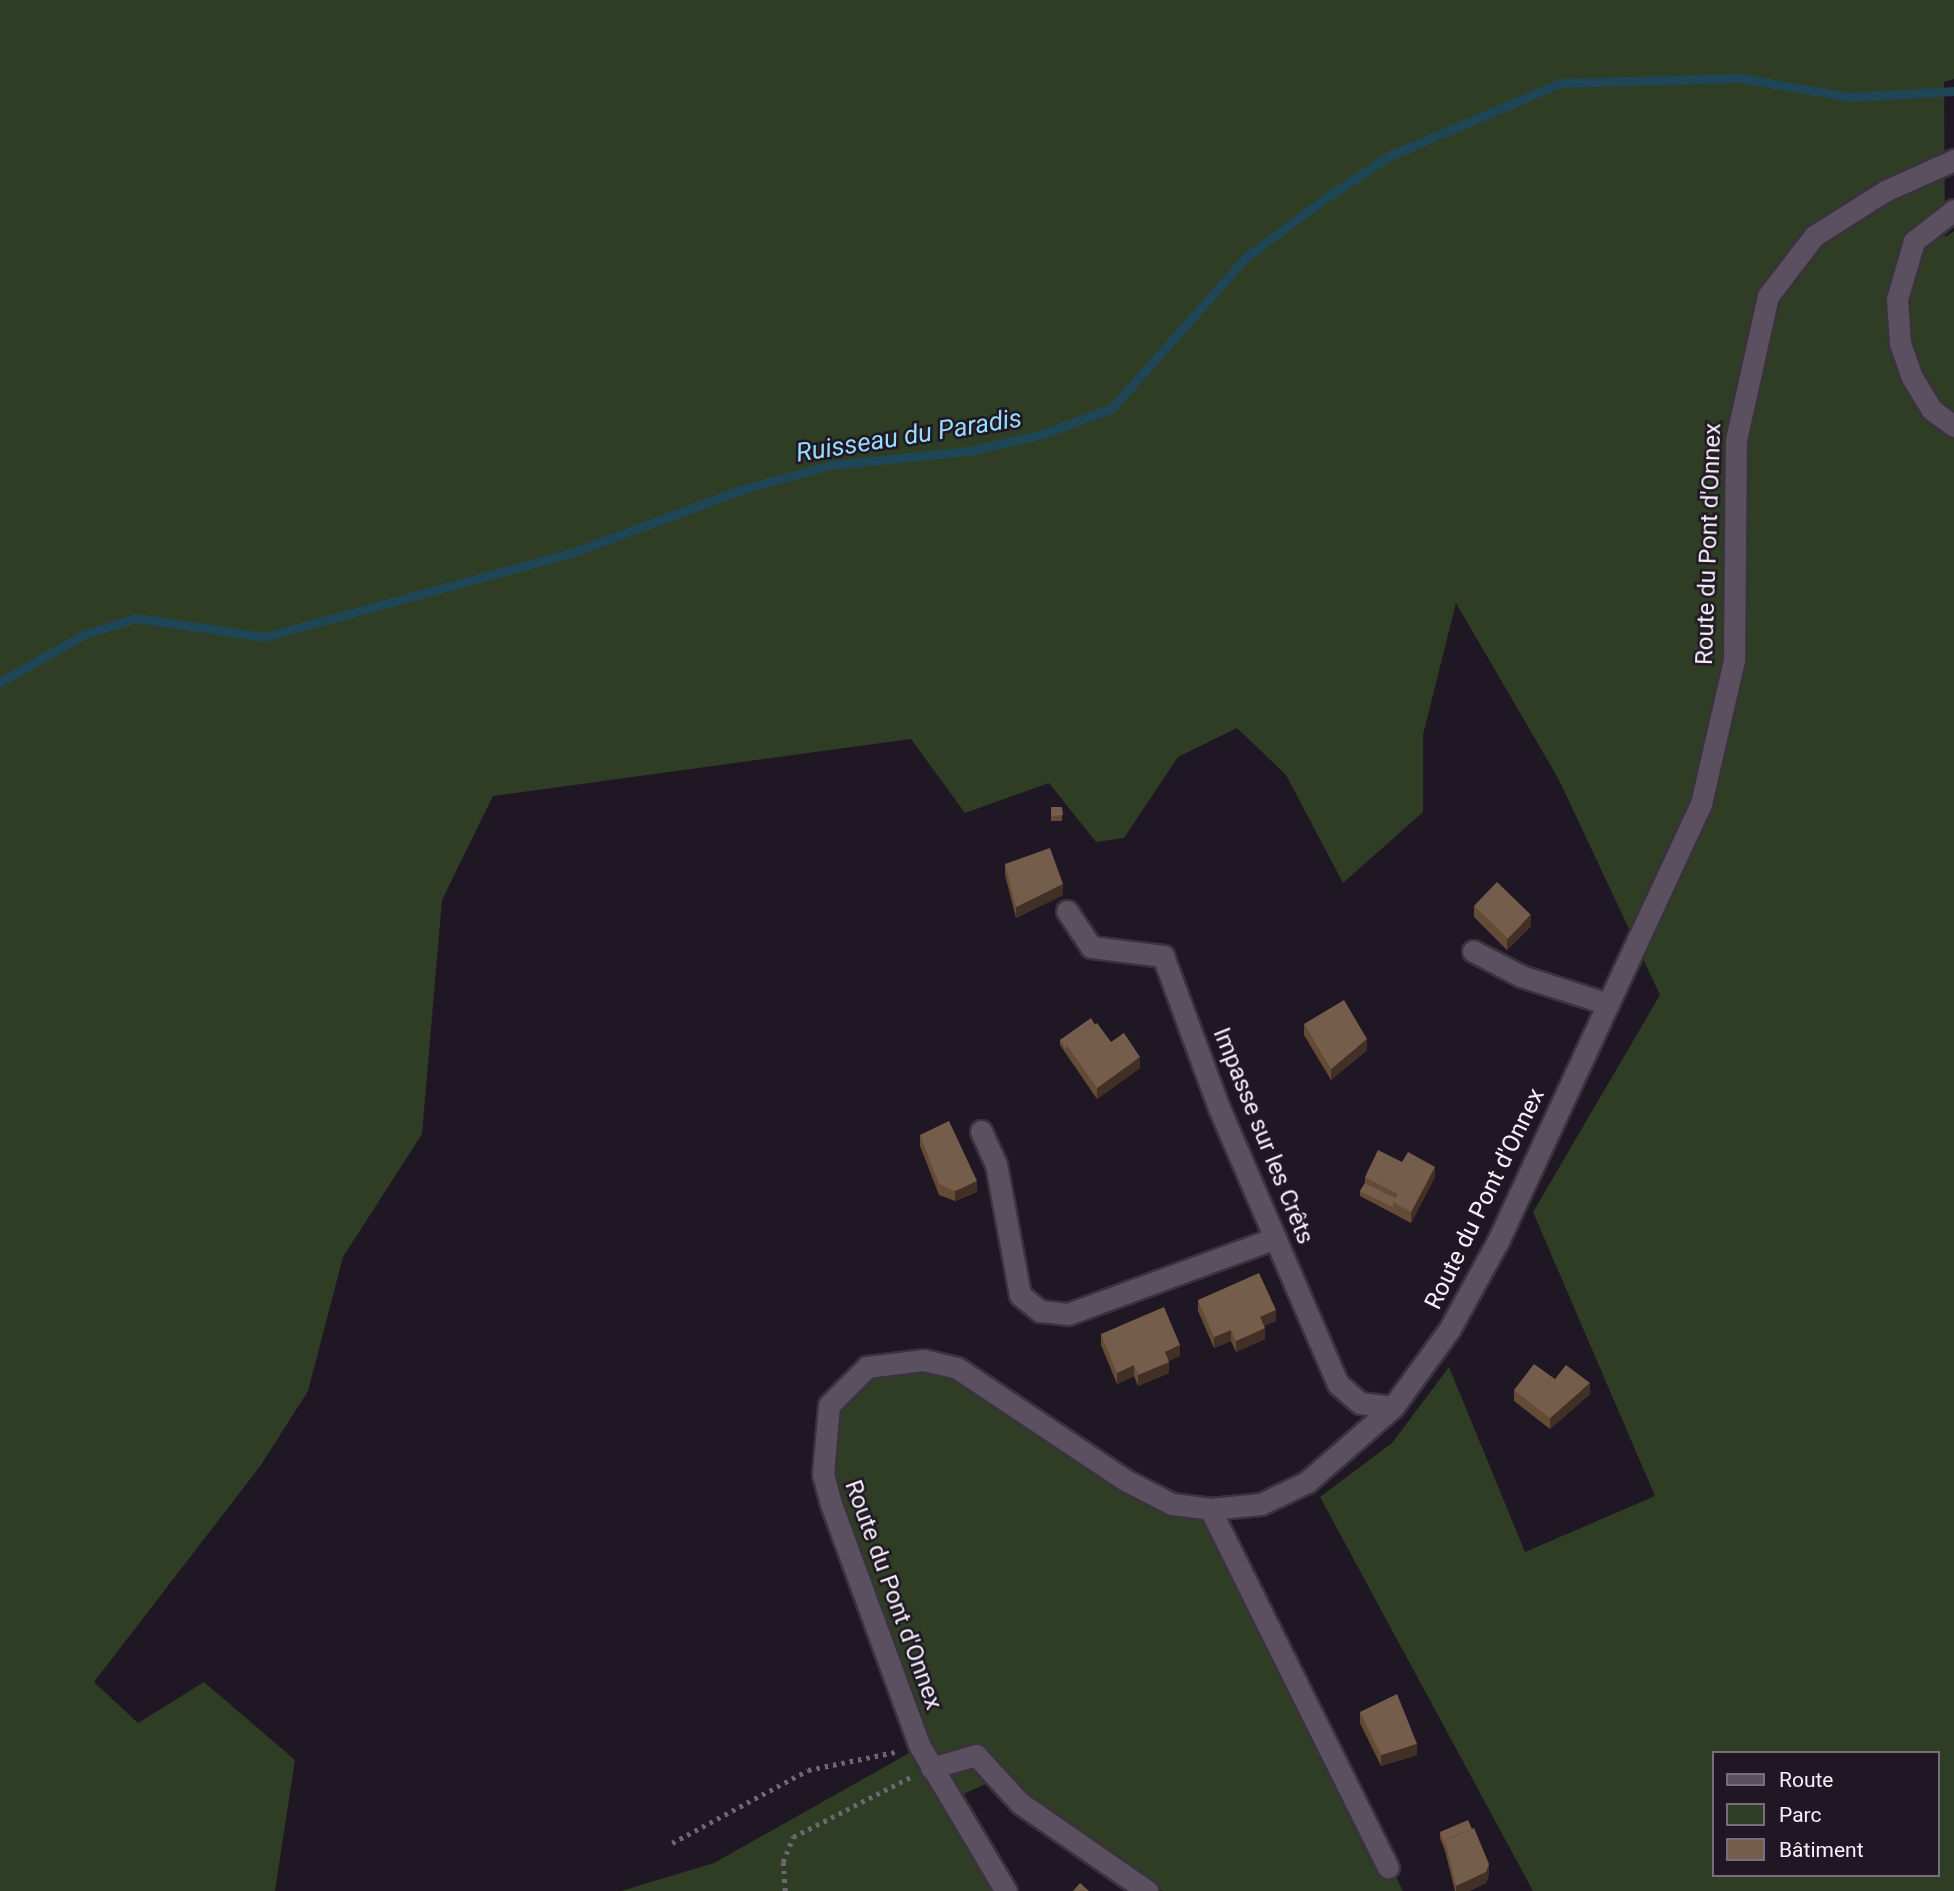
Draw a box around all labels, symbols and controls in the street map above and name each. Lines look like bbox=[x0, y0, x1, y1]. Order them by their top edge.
water label: Ruisseau du Paradis bbox=[794, 403, 1024, 469]
street label: Route du Pont d'Onnex bbox=[1690, 423, 1728, 665]
street label: Impasse sur les Crêts bbox=[1206, 1024, 1320, 1248]
street label: Route du Pont d'Onnex bbox=[1419, 1084, 1551, 1314]
street label: Route du Pont d'Onnex bbox=[838, 1476, 948, 1714]
legend bbox=[1713, 1751, 1940, 1877]
text: Route bbox=[1779, 1768, 1834, 1792]
text: Parc bbox=[1779, 1803, 1821, 1827]
text: Bâtiment bbox=[1779, 1838, 1864, 1862]

